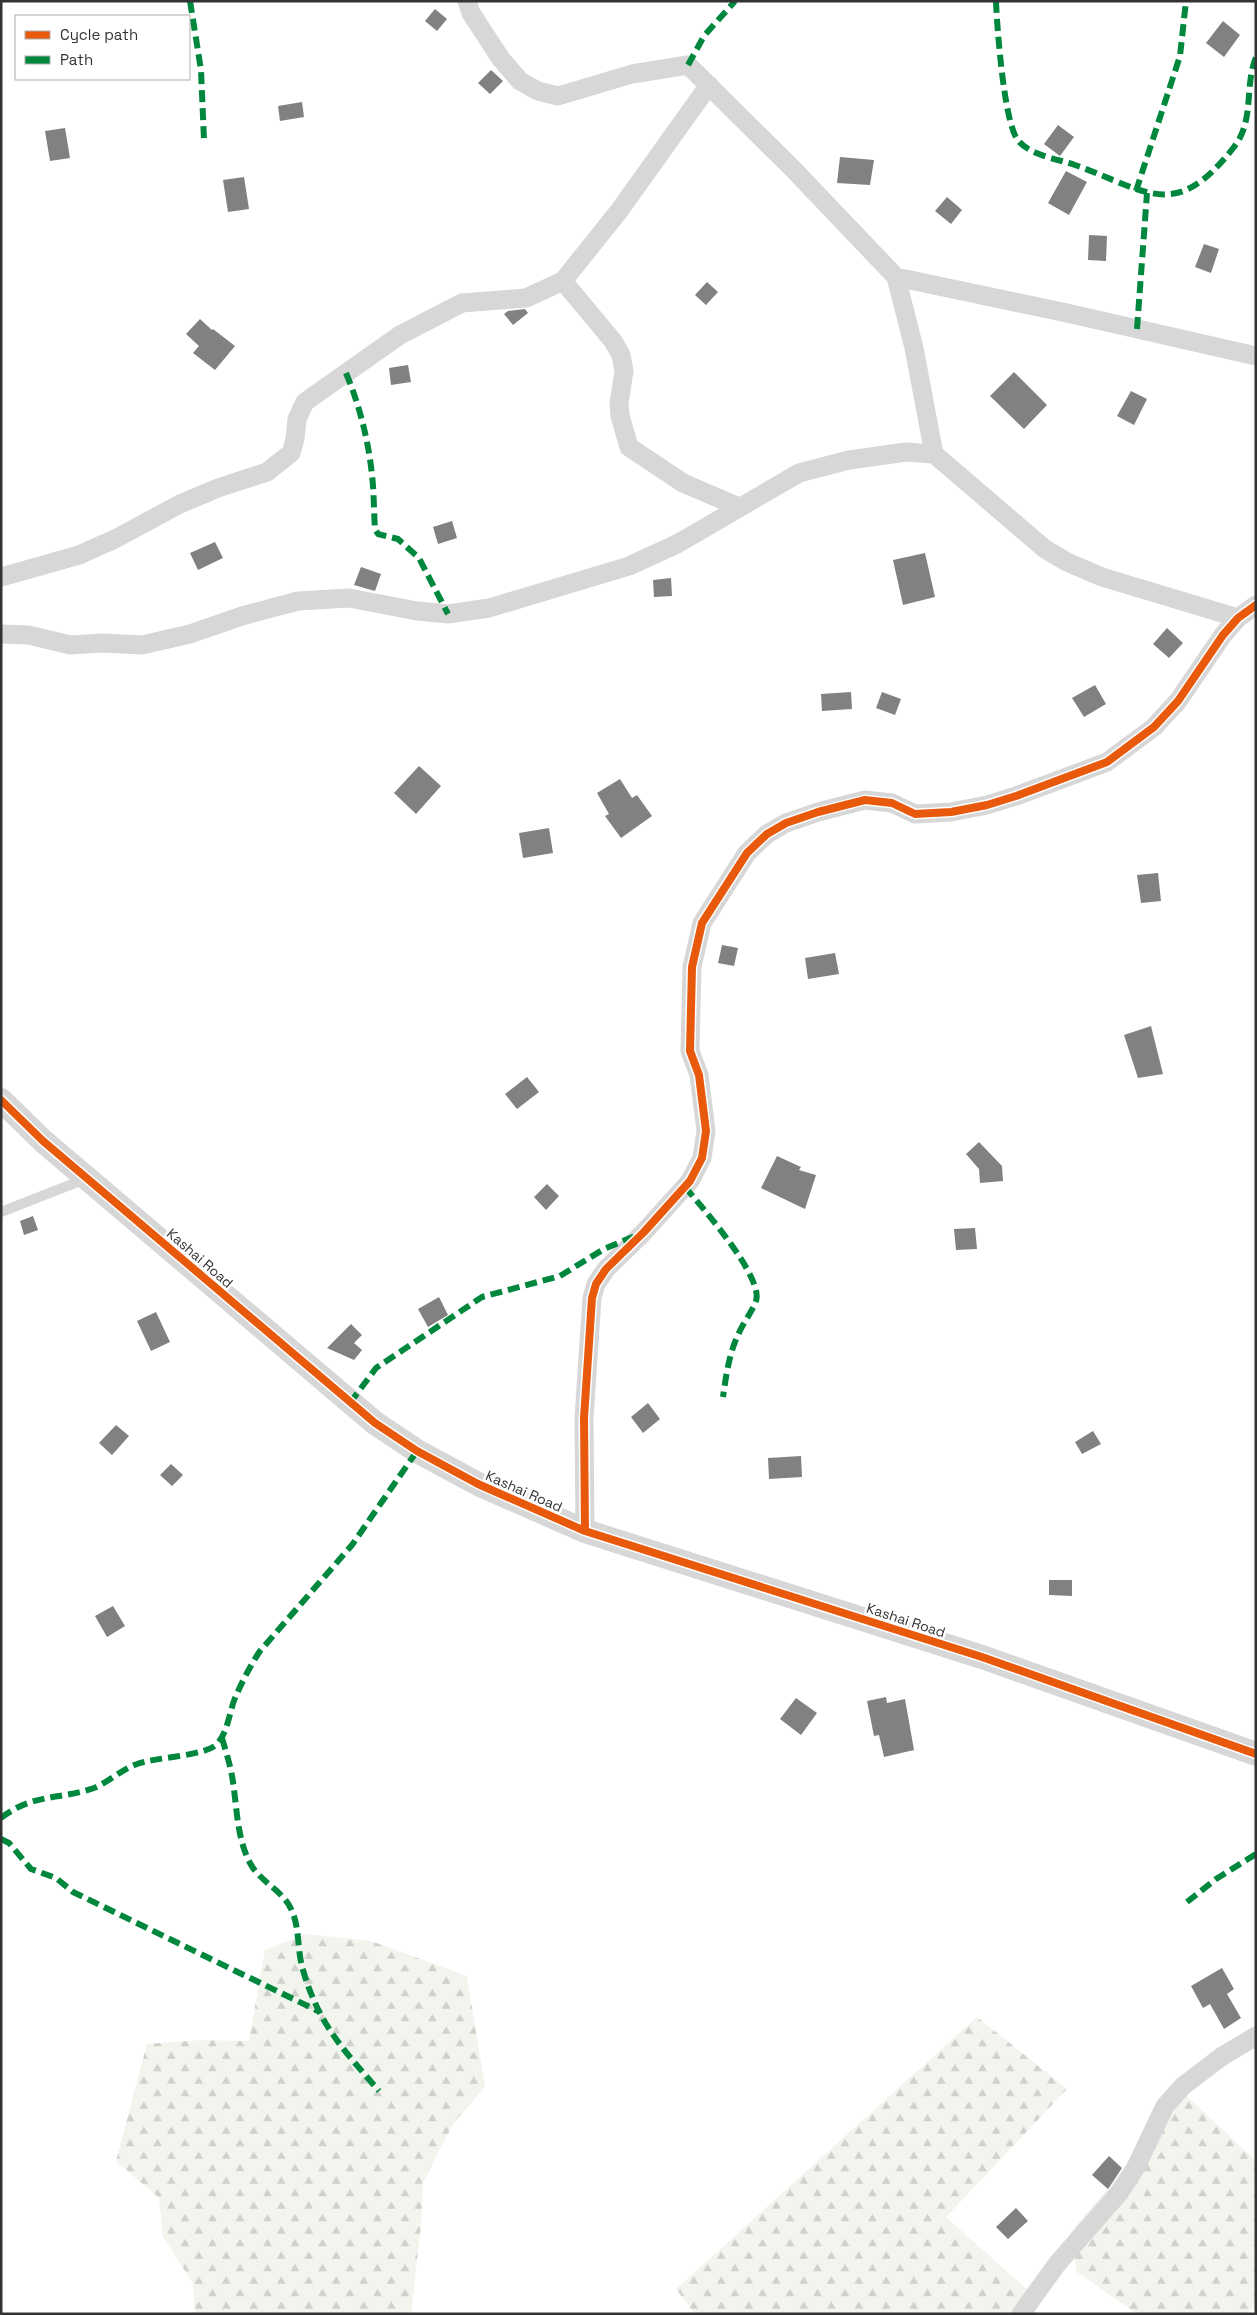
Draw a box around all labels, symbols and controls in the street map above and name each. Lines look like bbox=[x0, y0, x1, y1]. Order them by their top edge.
legend bbox=[15, 15, 190, 80]
text: Cycle path bbox=[60, 25, 138, 44]
text: Path bbox=[60, 50, 93, 69]
street label: Kashai Road bbox=[163, 1224, 237, 1292]
street label: Kashai Road bbox=[483, 1466, 565, 1516]
street label: Kashai Road bbox=[864, 1599, 948, 1641]

